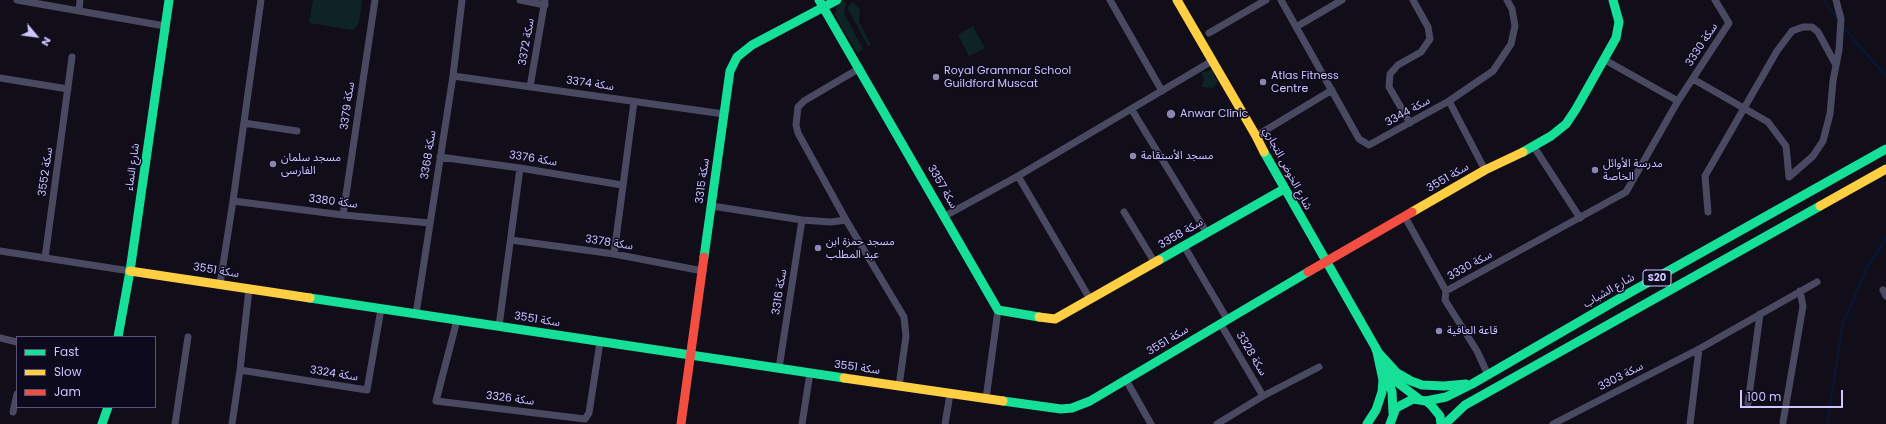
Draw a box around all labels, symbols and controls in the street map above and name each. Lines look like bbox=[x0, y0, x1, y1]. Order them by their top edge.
north arrow bbox=[16, 16, 56, 56]
street label: سكة 3372 bbox=[516, 17, 538, 67]
street label: سكة 3330 bbox=[1683, 21, 1721, 69]
text: N bbox=[37, 34, 55, 49]
place label: Royal Grammar School Guildford Muscat bbox=[944, 64, 1071, 90]
place label: Atlas Fitness Centre bbox=[1271, 69, 1339, 95]
marker: Royal Grammar School Guildford Muscat bbox=[931, 72, 941, 82]
street label: سكة 3374 bbox=[565, 74, 615, 94]
marker: Atlas Fitness Centre bbox=[1258, 77, 1268, 87]
street label: سكة 3379 bbox=[338, 81, 358, 131]
street label: سكة 3344 bbox=[1383, 94, 1433, 130]
place label: Anwar Clinic bbox=[1180, 107, 1248, 121]
marker: Anwar Clinic bbox=[1165, 108, 1177, 120]
street label: شارع الخوض التجاري bbox=[1260, 125, 1314, 213]
street label: سكة 3368 bbox=[419, 130, 439, 180]
street label: شارع النماء bbox=[123, 142, 143, 192]
street label: سكة 3552 bbox=[36, 147, 56, 197]
street label: سكة 3376 bbox=[508, 149, 558, 169]
place label: مسجد الأستقامة bbox=[1141, 149, 1213, 163]
place label: مسجد سلمان الفارسى bbox=[281, 151, 341, 177]
marker: مسجد الأستقامة bbox=[1128, 151, 1138, 161]
street label: سكة 3315 bbox=[693, 157, 713, 205]
place label: مدرسة الأوائل الخاصة bbox=[1603, 157, 1663, 183]
marker: مسجد سلمان الفارسى bbox=[268, 159, 278, 169]
street label: سكة 3551 bbox=[1425, 161, 1471, 195]
street label: سكة 3357 bbox=[924, 163, 960, 211]
marker: مدرسة الأوائل الخاصة bbox=[1590, 165, 1600, 175]
street label: سكة 3380 bbox=[308, 192, 358, 212]
street label: سكة 3358 bbox=[1156, 216, 1206, 252]
street label: سكة 3378 bbox=[584, 233, 634, 253]
place label: مسجد حمزة ابن عبد المطلب bbox=[826, 235, 895, 261]
marker: مسجد حمزة ابن عبد المطلب bbox=[813, 243, 823, 253]
street label: سكة 3330 bbox=[1445, 248, 1495, 284]
street label: سكة 3551 bbox=[192, 261, 240, 281]
street label: سكة 3316 bbox=[770, 268, 790, 316]
road number: S20 bbox=[1643, 270, 1671, 286]
street label: شارع الشباب bbox=[1581, 271, 1637, 311]
street label: سكة 3551 bbox=[513, 310, 561, 330]
street label: سكة 3551 bbox=[1145, 323, 1191, 359]
place label: قاعة العافية bbox=[1447, 324, 1498, 338]
marker: قاعة العافية bbox=[1434, 326, 1444, 336]
street label: سكة 3328 bbox=[1233, 330, 1269, 378]
legend bbox=[16, 336, 156, 408]
text: Fast bbox=[54, 343, 79, 360]
street label: سكة 3551 bbox=[833, 358, 881, 378]
street label: سكة 3303 bbox=[1596, 360, 1646, 394]
text: Slow bbox=[54, 363, 82, 380]
street label: سكة 3324 bbox=[309, 364, 359, 384]
scale bar bbox=[1742, 382, 1845, 408]
text: Jam bbox=[54, 383, 81, 400]
text: 100 m bbox=[1747, 388, 1781, 405]
street label: سكة 3326 bbox=[485, 389, 535, 409]

